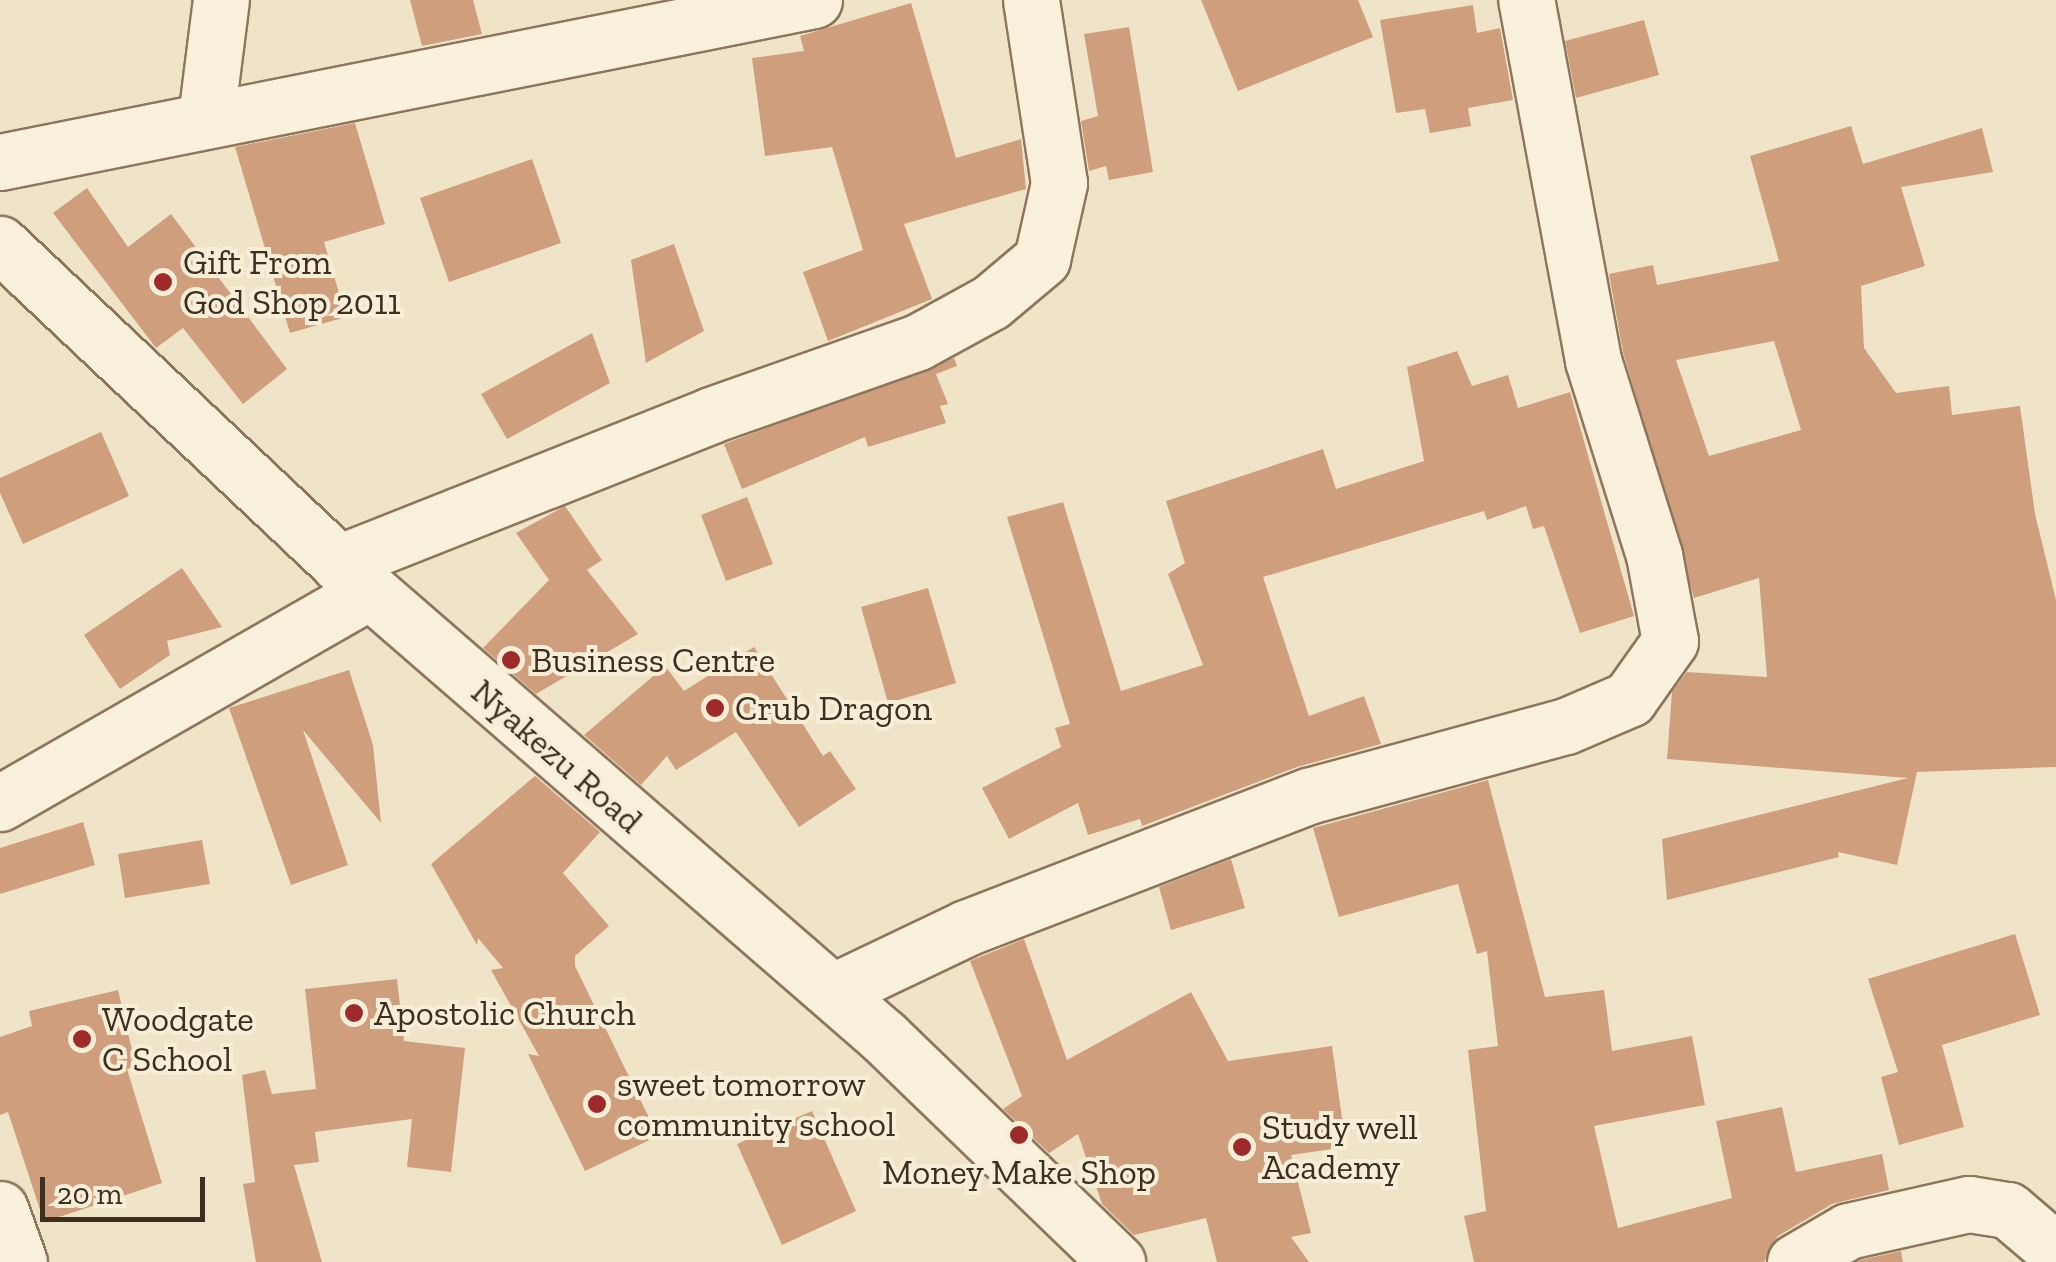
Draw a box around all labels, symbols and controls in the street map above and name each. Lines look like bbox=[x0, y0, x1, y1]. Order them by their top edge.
place label: Gift From God Shop 2011 bbox=[183, 241, 401, 323]
marker: Gift From God Shop 2011 bbox=[152, 271, 174, 293]
place label: Business Centre bbox=[531, 639, 775, 681]
marker: Business Centre bbox=[500, 649, 522, 671]
street label: Nyakezu Road bbox=[463, 670, 651, 842]
place label: Crub Dragon bbox=[735, 687, 932, 729]
marker: Crub Dragon bbox=[704, 697, 726, 719]
place label: Apostolic Church bbox=[374, 992, 636, 1034]
place label: Woodgate C School bbox=[102, 998, 254, 1080]
marker: Apostolic Church bbox=[343, 1002, 365, 1024]
marker: Woodgate C School bbox=[71, 1028, 93, 1050]
place label: sweet tomorrow community school bbox=[617, 1063, 896, 1145]
marker: sweet tomorrow community school bbox=[586, 1093, 608, 1115]
place label: Study well Academy bbox=[1262, 1106, 1419, 1188]
marker: Money Make Shop bbox=[1008, 1124, 1030, 1146]
marker: Study well Academy bbox=[1231, 1136, 1253, 1158]
place label: Money Make Shop bbox=[882, 1151, 1156, 1193]
scale bar bbox=[45, 1157, 210, 1219]
text: 20 m bbox=[57, 1176, 122, 1212]

